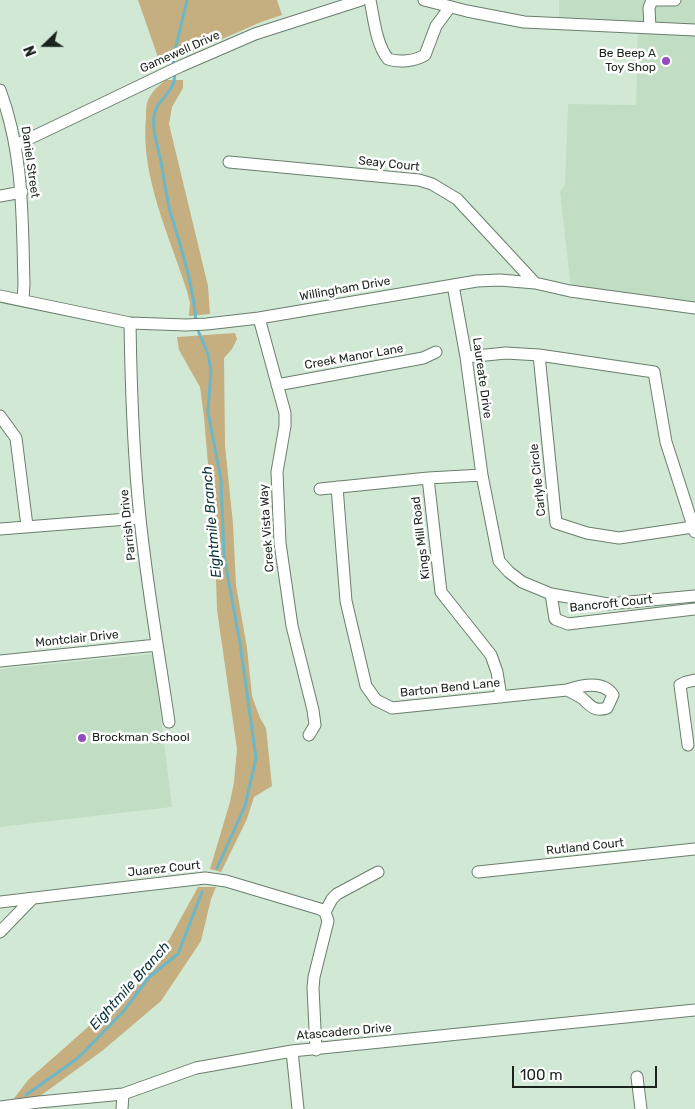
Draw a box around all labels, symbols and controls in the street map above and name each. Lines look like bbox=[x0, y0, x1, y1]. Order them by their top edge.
north arrow bbox=[20, 20, 70, 70]
street label: Gamewell Drive bbox=[138, 28, 222, 76]
text: N bbox=[21, 43, 40, 59]
place label: Be Beep A Toy Shop bbox=[599, 47, 656, 75]
marker: Be Beep A Toy Shop bbox=[660, 55, 672, 67]
street label: Daniel Street bbox=[18, 125, 42, 199]
street label: Seay Court bbox=[358, 154, 420, 174]
street label: Willingham Drive bbox=[298, 274, 392, 304]
street label: Laureate Drive bbox=[469, 337, 495, 419]
street label: Creek Manor Lane bbox=[303, 341, 405, 373]
street label: Carlyle Circle bbox=[527, 443, 549, 517]
water label: Eightmile Branch bbox=[199, 465, 225, 579]
street label: Creek Vista Way bbox=[257, 483, 277, 573]
street label: Parrish Drive bbox=[117, 489, 139, 561]
street label: Kings Mill Road bbox=[409, 496, 433, 580]
street label: Bancroft Court bbox=[569, 592, 653, 616]
street label: Montclair Drive bbox=[35, 627, 119, 651]
street label: Barton Bend Lane bbox=[399, 676, 501, 700]
place label: Brockman School bbox=[92, 731, 190, 745]
marker: Brockman School bbox=[76, 732, 88, 744]
street label: Rutland Court bbox=[545, 836, 625, 858]
street label: Juarez Court bbox=[127, 858, 201, 880]
water label: Eightmile Branch bbox=[86, 939, 174, 1033]
street label: Atascadero Drive bbox=[296, 1021, 392, 1043]
scale bar bbox=[515, 1056, 660, 1088]
text: 100 m bbox=[520, 1066, 562, 1084]

